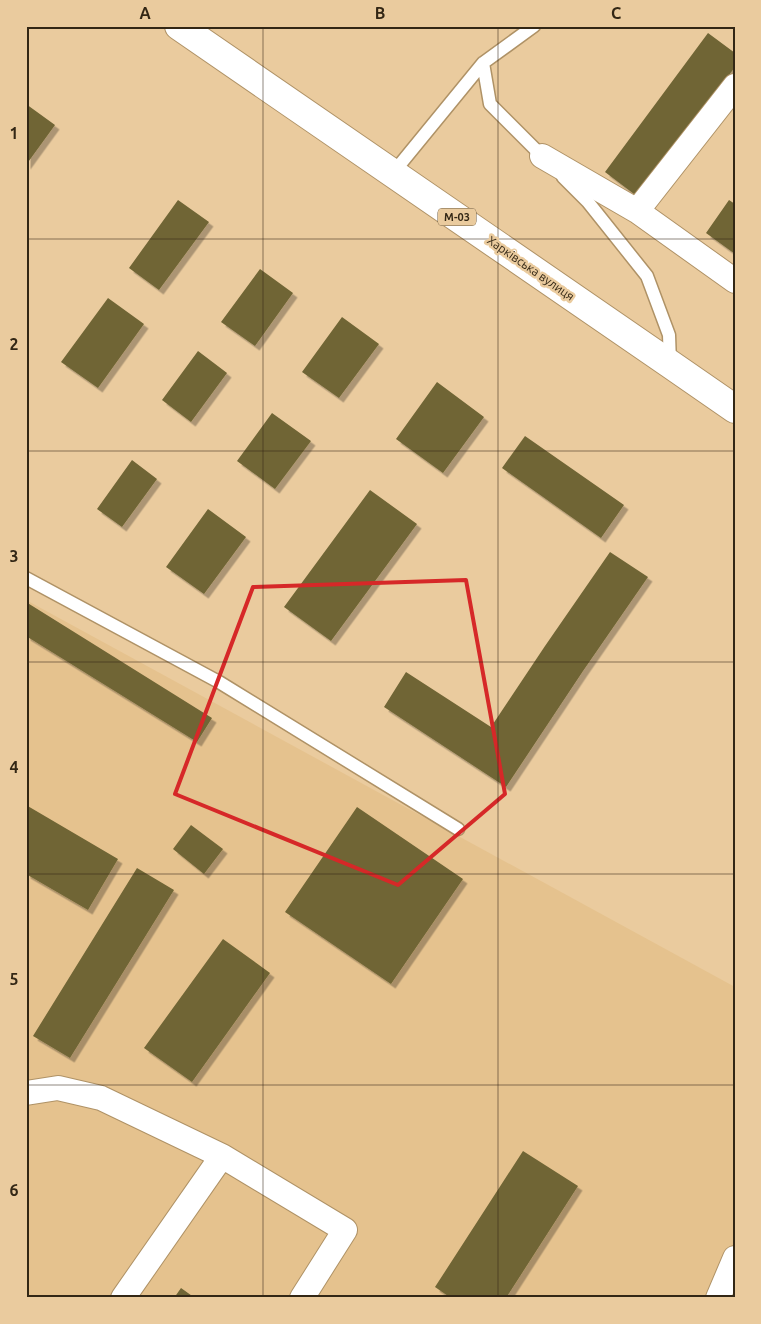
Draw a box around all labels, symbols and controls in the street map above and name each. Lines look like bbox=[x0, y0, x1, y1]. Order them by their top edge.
text: A bbox=[139, 4, 151, 22]
text: B bbox=[375, 4, 385, 22]
text: C bbox=[611, 4, 621, 22]
text: 1 bbox=[9, 124, 19, 142]
road number: М-03 bbox=[438, 208, 476, 226]
street label: Харківська вулиця bbox=[485, 233, 577, 303]
text: 2 bbox=[9, 335, 19, 353]
text: 3 bbox=[9, 547, 19, 565]
text: 4 bbox=[9, 758, 19, 776]
text: 5 bbox=[9, 970, 19, 988]
text: 6 bbox=[9, 1181, 19, 1199]

